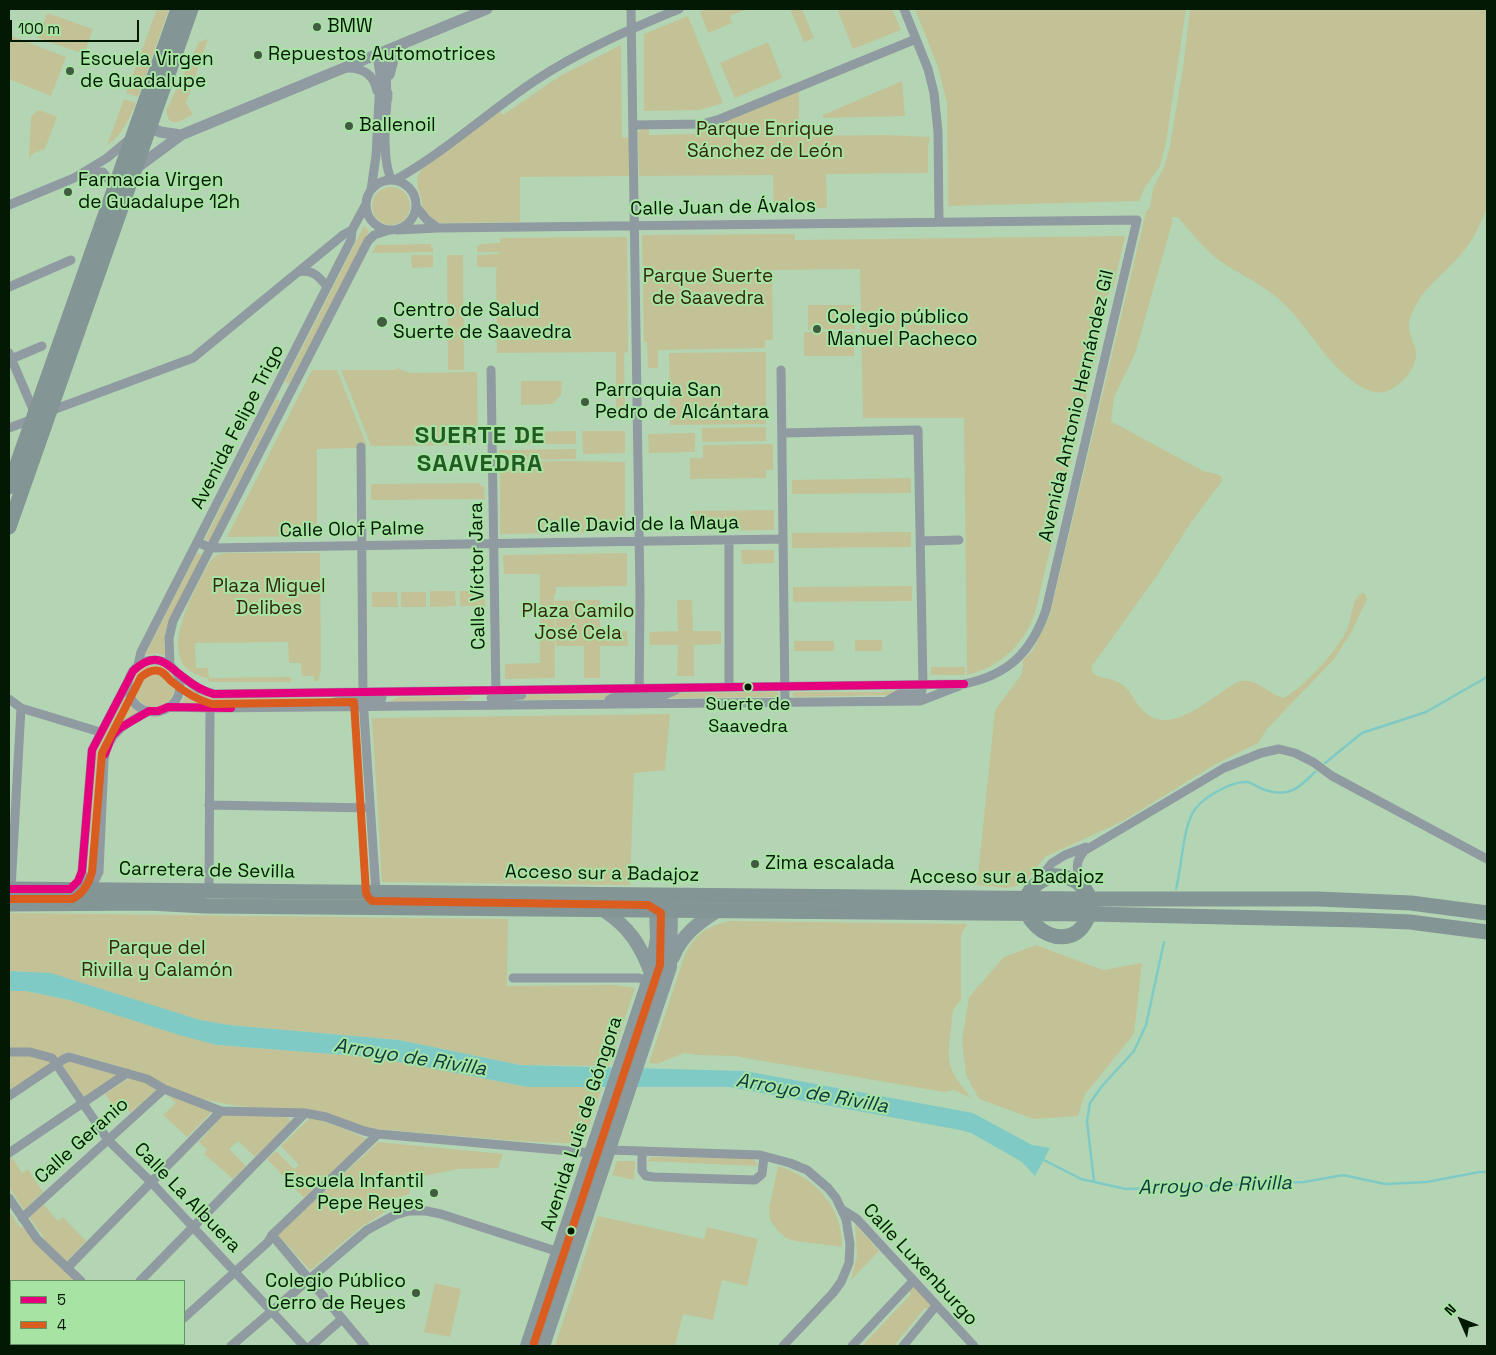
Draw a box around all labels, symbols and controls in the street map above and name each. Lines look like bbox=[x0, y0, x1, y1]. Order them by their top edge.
scale bar bbox=[12, 10, 141, 42]
place label: BMW bbox=[327, 16, 373, 38]
text: 100 m bbox=[18, 19, 60, 38]
marker: BMW bbox=[311, 21, 323, 33]
place label: Repuestos Automotrices bbox=[268, 44, 496, 66]
place label: Escuela Virgen de Guadalupe bbox=[80, 49, 214, 93]
marker: Repuestos Automotrices bbox=[252, 49, 264, 61]
marker: Escuela Virgen de Guadalupe bbox=[64, 65, 76, 77]
place label: Ballenoil bbox=[359, 115, 436, 137]
park label: Parque Enrique Sánchez de León bbox=[687, 119, 843, 163]
marker: Ballenoil bbox=[343, 120, 355, 132]
place label: Farmacia Virgen de Guadalupe 12h bbox=[78, 170, 240, 214]
marker: Farmacia Virgen de Guadalupe 12h bbox=[62, 186, 74, 198]
street label: Calle Juan de Ávalos bbox=[630, 195, 816, 221]
park label: Parque Suerte de Saavedra bbox=[643, 266, 773, 310]
street label: Avenida Antonio Hernández Gil bbox=[1035, 268, 1119, 544]
place label: Centro de Salud Suerte de Saavedra bbox=[393, 300, 572, 344]
place label: Colegio público Manuel Pacheco bbox=[827, 307, 977, 351]
marker: Centro de Salud Suerte de Saavedra bbox=[375, 315, 389, 329]
marker: Colegio público Manuel Pacheco bbox=[811, 323, 823, 335]
street label: Avenida Felipe Trigo bbox=[187, 341, 289, 513]
place label: Parroquia San Pedro de Alcántara bbox=[595, 380, 769, 424]
marker: Parroquia San Pedro de Alcántara bbox=[579, 396, 591, 408]
district label: SUERTE DE SAAVEDRA bbox=[414, 422, 546, 478]
street label: Calle Víctor Jara bbox=[465, 502, 491, 650]
street label: Calle David de la Maya bbox=[537, 512, 739, 538]
street label: Calle Olof Palme bbox=[279, 517, 425, 543]
park label: Plaza Miguel Delibes bbox=[212, 576, 326, 620]
park label: Plaza Camilo José Cela bbox=[521, 601, 635, 645]
marker: Suerte de Saavedra bbox=[743, 682, 753, 692]
place label: Suerte de Saavedra bbox=[706, 694, 790, 736]
place label: Zima escalada bbox=[765, 853, 895, 875]
street label: Carretera de Sevilla bbox=[119, 858, 295, 884]
marker: Zima escalada bbox=[749, 858, 761, 870]
street label: Acceso sur a Badajoz bbox=[505, 861, 699, 887]
street label: Acceso sur a Badajoz bbox=[910, 867, 1104, 889]
park label: Parque del Rivilla y Calamón bbox=[81, 938, 233, 982]
street label: Avenida Luis de Góngora bbox=[536, 1014, 628, 1234]
water label: Arroyo de Rivilla bbox=[332, 1034, 488, 1082]
water label: Arroyo de Rivilla bbox=[734, 1069, 890, 1119]
street label: Calle Geranio bbox=[30, 1093, 134, 1189]
street label: Calle La Albuera bbox=[129, 1138, 245, 1258]
place label: Escuela Infantil Pepe Reyes bbox=[284, 1171, 424, 1215]
water label: Arroyo de Rivilla bbox=[1138, 1171, 1292, 1201]
marker: Escuela Infantil Pepe Reyes bbox=[428, 1187, 440, 1199]
street label: Calle Luxenburgo bbox=[858, 1199, 982, 1331]
unlabelled marker bbox=[566, 1226, 576, 1236]
place label: Colegio Público Cerro de Reyes bbox=[265, 1271, 406, 1315]
legend bbox=[10, 1280, 185, 1345]
marker: Colegio Público Cerro de Reyes bbox=[410, 1287, 422, 1299]
text: 5 bbox=[57, 1290, 66, 1309]
north arrow bbox=[1436, 1295, 1486, 1345]
text: N bbox=[1440, 1300, 1460, 1319]
text: 4 bbox=[57, 1315, 66, 1334]

